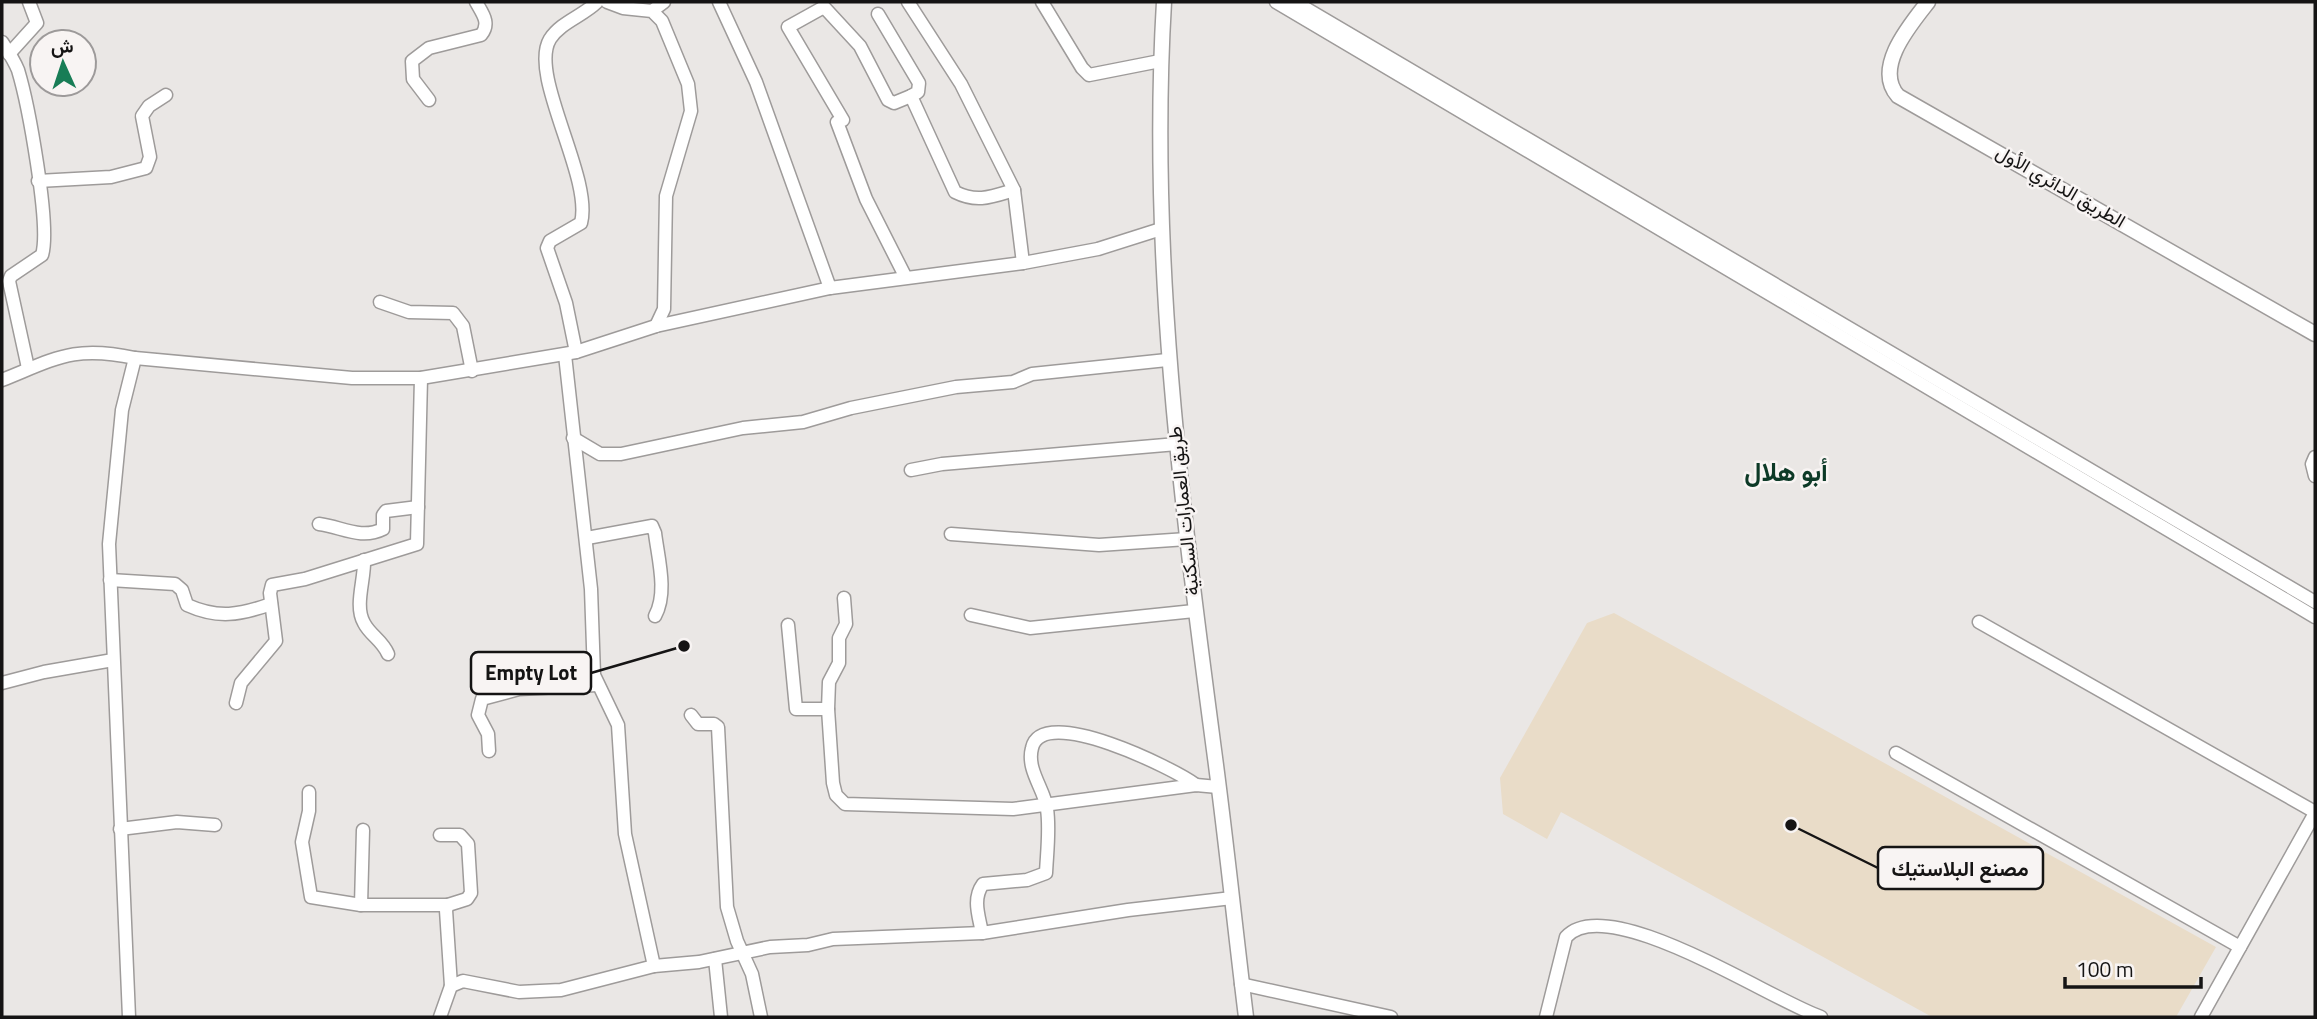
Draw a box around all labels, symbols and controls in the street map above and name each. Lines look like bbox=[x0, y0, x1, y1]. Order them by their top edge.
north arrow bbox=[28, 28, 98, 98]
text: ش bbox=[50, 30, 74, 61]
street label: الطريق الدائري الأول bbox=[1990, 137, 2132, 236]
street label: طريق العمارات السكنية bbox=[1159, 425, 1206, 597]
district label: أبو هلال bbox=[1744, 452, 1828, 491]
callout: Empty Lot bbox=[471, 652, 591, 694]
text: Empty Lot bbox=[485, 656, 577, 688]
callout: مصنع البلاستيك bbox=[1878, 847, 2043, 889]
text: مصنع البلاستيك bbox=[1891, 852, 2029, 884]
scale bar bbox=[2065, 946, 2202, 990]
text: 100 m bbox=[2076, 953, 2133, 985]

